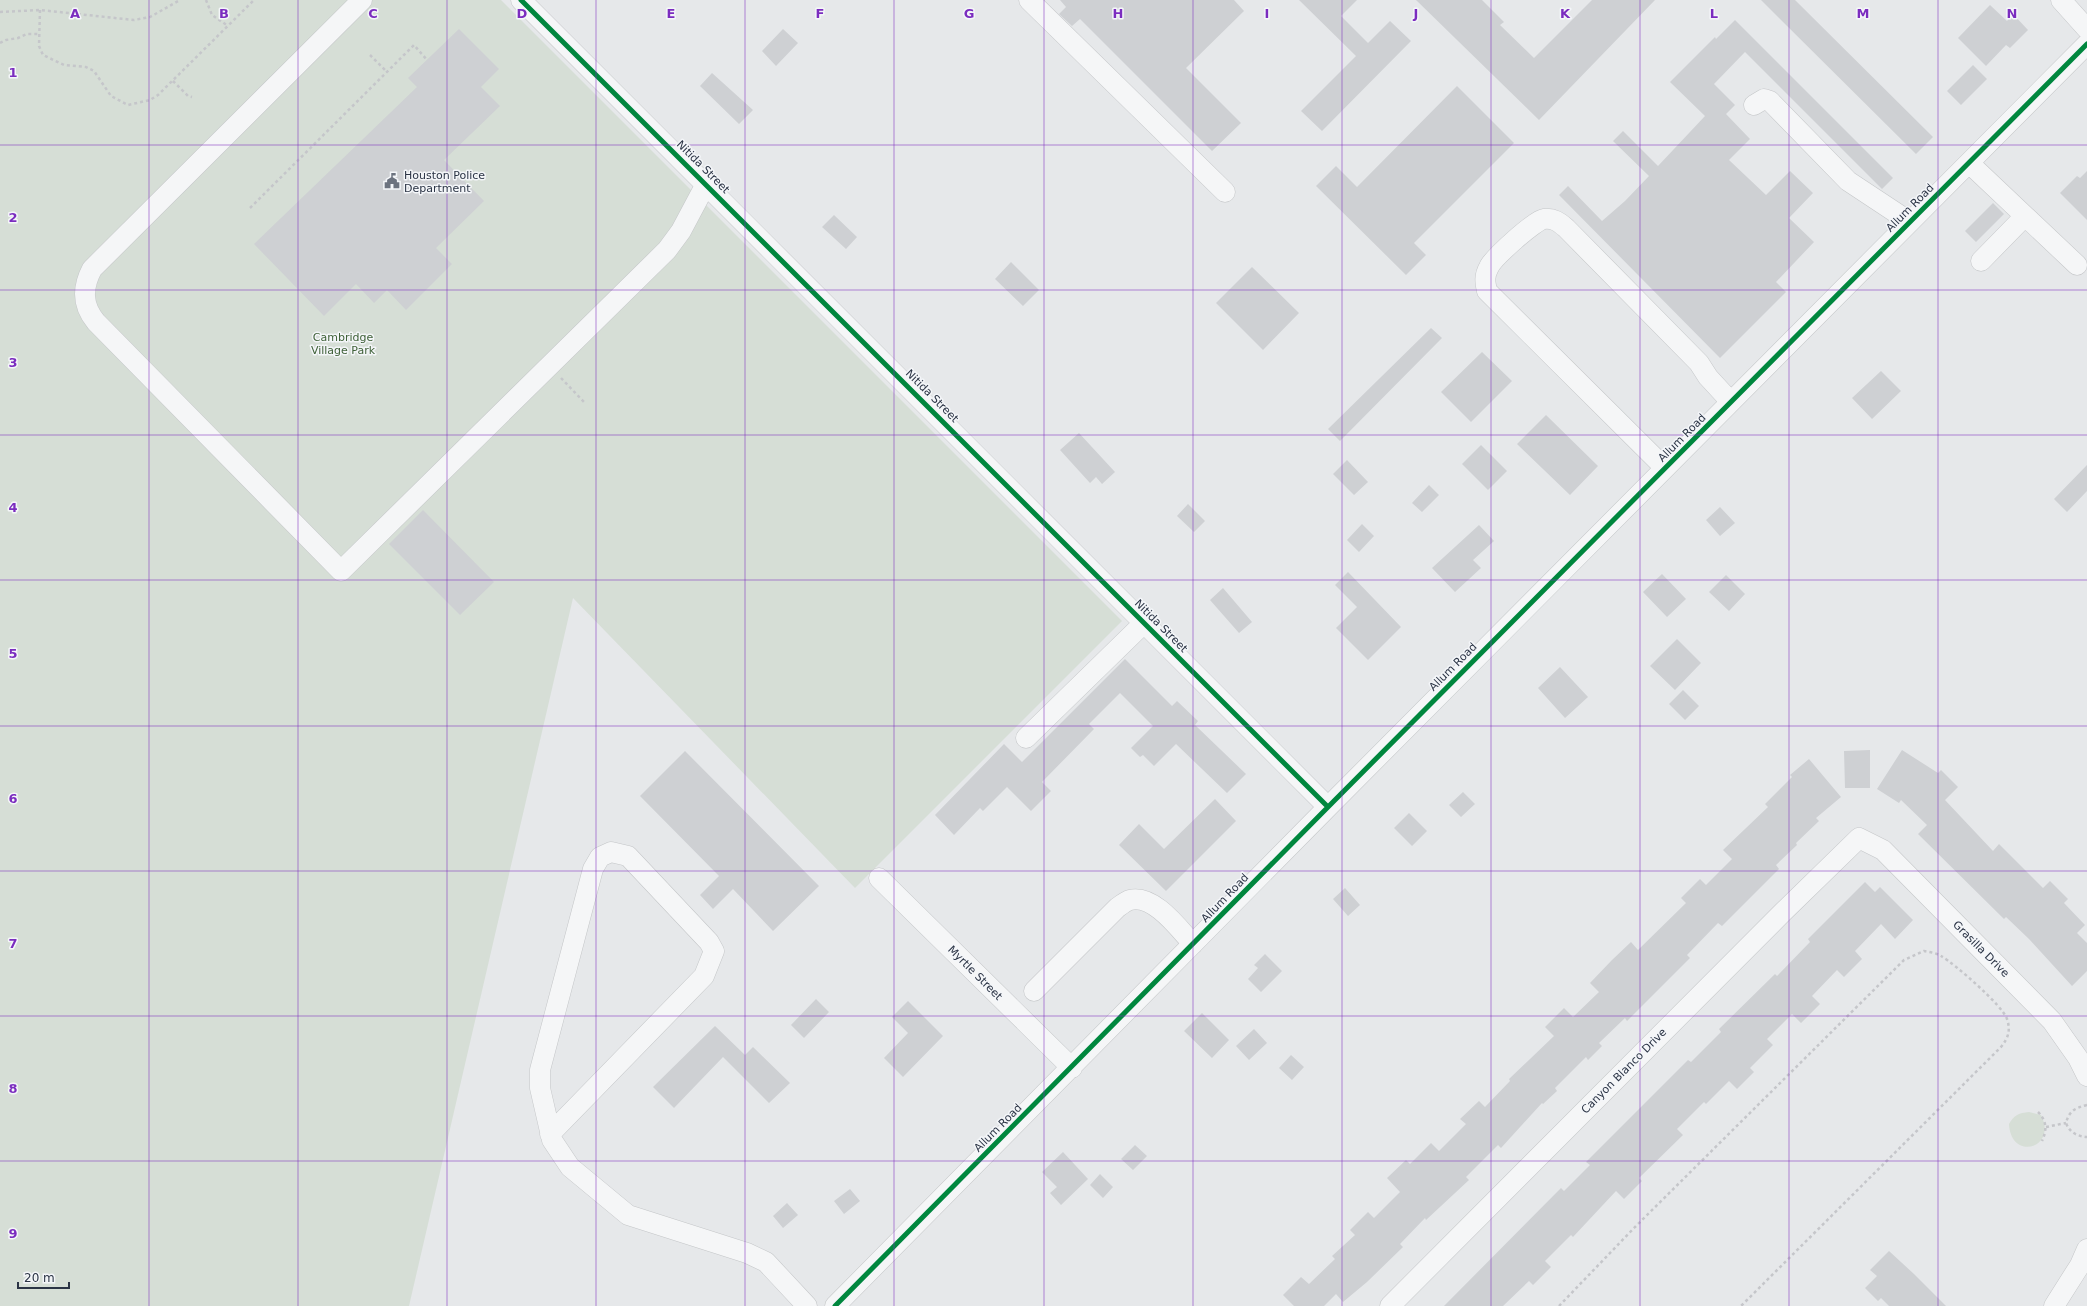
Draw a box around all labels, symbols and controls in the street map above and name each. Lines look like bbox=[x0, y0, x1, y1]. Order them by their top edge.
text: A bbox=[70, 6, 80, 21]
text: B bbox=[219, 6, 229, 21]
text: C bbox=[368, 6, 378, 21]
text: D bbox=[517, 6, 528, 21]
text: E bbox=[667, 6, 675, 21]
text: F bbox=[816, 6, 824, 21]
text: G bbox=[964, 6, 974, 21]
text: H bbox=[1113, 6, 1123, 21]
text: I bbox=[1265, 6, 1269, 21]
text: J bbox=[1413, 6, 1418, 21]
text: K bbox=[1560, 6, 1571, 21]
text: L bbox=[1710, 6, 1718, 21]
text: M bbox=[1857, 6, 1869, 21]
text: N bbox=[2007, 6, 2017, 21]
text: 1 bbox=[8, 65, 18, 80]
street label: Nitida Street bbox=[674, 138, 733, 197]
place label: Houston Police Department bbox=[404, 169, 485, 195]
public building icon: Houston Police Department bbox=[383, 172, 401, 190]
street label: Allum Road bbox=[1883, 181, 1937, 235]
text: 2 bbox=[8, 210, 18, 225]
park label: Cambridge Village Park bbox=[311, 331, 376, 357]
text: 3 bbox=[8, 355, 18, 370]
street label: Nitida Street bbox=[903, 367, 962, 426]
street label: Allum Road bbox=[1655, 411, 1709, 465]
text: 4 bbox=[8, 500, 18, 515]
street label: Nitida Street bbox=[1132, 597, 1191, 656]
street label: Allum Road bbox=[1426, 640, 1480, 694]
text: 5 bbox=[8, 646, 18, 661]
text: 6 bbox=[8, 791, 18, 806]
street label: Allum Road bbox=[1199, 871, 1251, 925]
street label: Grasilla Drive bbox=[1950, 918, 2012, 980]
text: 7 bbox=[8, 936, 18, 951]
street label: Myrtle Street bbox=[945, 943, 1005, 1003]
street label: Canyon Blanco Drive bbox=[1579, 1026, 1669, 1116]
text: 8 bbox=[8, 1081, 18, 1096]
street label: Allum Road bbox=[971, 1101, 1025, 1155]
text: 9 bbox=[8, 1226, 18, 1241]
scale bar bbox=[18, 1264, 69, 1290]
text: 20 m bbox=[24, 1271, 55, 1285]

